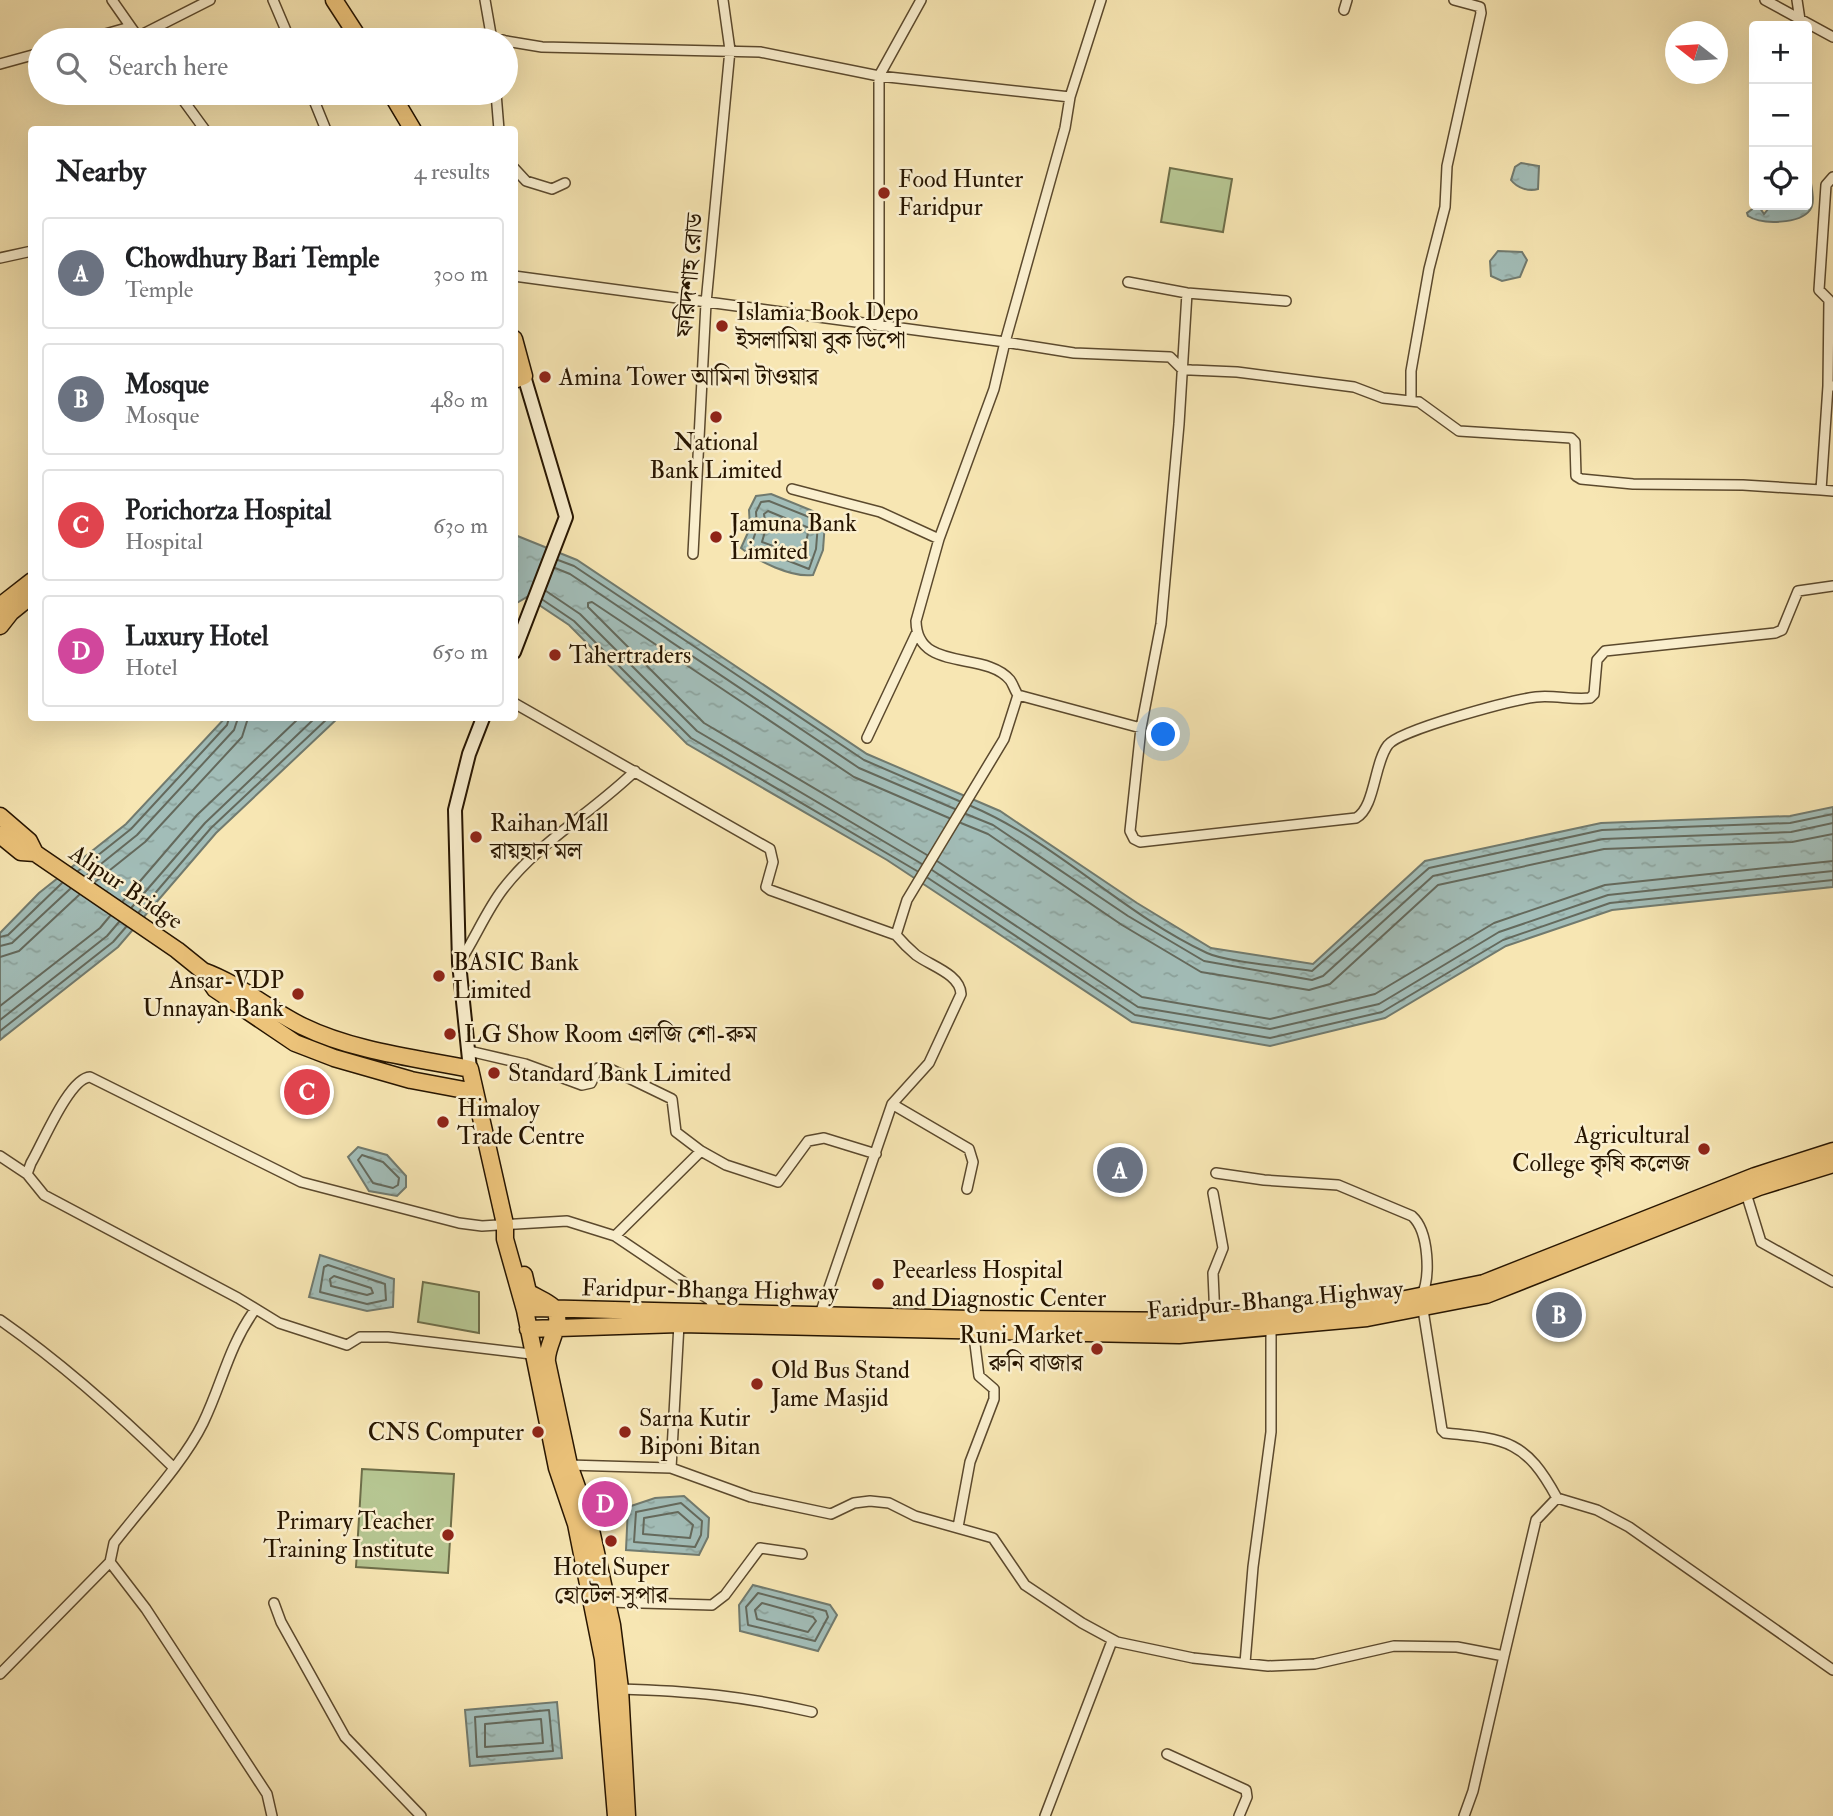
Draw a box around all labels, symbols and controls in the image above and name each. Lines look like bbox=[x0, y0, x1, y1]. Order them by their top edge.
north arrow bbox=[1665, 21, 1728, 84]
map controls bbox=[1749, 21, 1812, 210]
button: + bbox=[1749, 21, 1812, 84]
search box bbox=[28, 28, 518, 105]
icon: search bbox=[52, 48, 90, 86]
text: Search here bbox=[108, 51, 228, 83]
button: − bbox=[1749, 84, 1812, 147]
button: locate bbox=[1749, 147, 1812, 210]
text: Nearby bbox=[56, 153, 146, 190]
text: 4 results bbox=[414, 157, 490, 186]
place label: Food Hunter Faridpur bbox=[898, 164, 1023, 223]
marker: Food Hunter Faridpur bbox=[876, 185, 892, 201]
street label: ফরিদশাহ রোড bbox=[669, 211, 711, 339]
text: Chowdhury Bari Temple bbox=[125, 243, 379, 275]
text: A bbox=[74, 259, 88, 288]
text: 300 m bbox=[433, 259, 488, 288]
text: Temple bbox=[125, 275, 193, 304]
place label: Islamia Book Depo ইসলামিয়া বুক ডিপো bbox=[735, 297, 918, 356]
marker: Islamia Book Depo ইসলামিয়া বুক ডিপো bbox=[714, 318, 730, 334]
place label: Amina Tower আমিনা টাওয়ার bbox=[558, 362, 819, 393]
text: Mosque bbox=[125, 369, 209, 401]
marker: Amina Tower আমিনা টাওয়ার bbox=[537, 369, 553, 385]
text: B bbox=[73, 385, 89, 414]
text: 480 m bbox=[430, 385, 488, 414]
text: Mosque bbox=[125, 401, 199, 430]
marker: National Bank Limited bbox=[708, 409, 724, 425]
place label: National Bank Limited bbox=[650, 427, 783, 486]
text: Porichorza Hospital bbox=[125, 495, 332, 527]
place label: Jamuna Bank Limited bbox=[729, 508, 857, 567]
text: C bbox=[73, 511, 89, 540]
text: 630 m bbox=[433, 511, 488, 540]
text: Hospital bbox=[125, 527, 203, 556]
marker: Jamuna Bank Limited bbox=[708, 529, 724, 545]
text: Luxury Hotel bbox=[125, 621, 268, 653]
text: D bbox=[72, 637, 90, 666]
text: 650 m bbox=[432, 637, 488, 666]
place label: Tahertraders bbox=[569, 640, 691, 671]
marker: Tahertraders bbox=[547, 647, 563, 663]
text: Hotel bbox=[125, 653, 178, 682]
your location bbox=[1146, 717, 1180, 751]
place label: Raihan Mall রায়হান মল bbox=[489, 808, 609, 867]
marker: Raihan Mall রায়হান মল bbox=[468, 829, 484, 845]
street label: Alipur Bridge bbox=[62, 837, 189, 936]
place label: BASIC Bank Limited bbox=[453, 947, 579, 1006]
place label: Ansar-VDP Unnayan Bank bbox=[143, 965, 285, 1024]
marker: BASIC Bank Limited bbox=[431, 968, 447, 984]
marker: Ansar-VDP Unnayan Bank bbox=[290, 986, 306, 1002]
place label: LG Show Room এলজি শো-রুম bbox=[464, 1019, 758, 1050]
marker: LG Show Room এলজি শো-রুম bbox=[442, 1026, 458, 1042]
place label: Standard Bank Limited bbox=[508, 1058, 732, 1089]
marker: Standard Bank Limited bbox=[486, 1065, 502, 1081]
pin: C bbox=[284, 1066, 330, 1118]
place label: Himaloy Trade Centre bbox=[457, 1093, 584, 1152]
marker: Himaloy Trade Centre bbox=[435, 1114, 451, 1130]
place label: Agricultural College কৃষি কলেজ bbox=[1512, 1120, 1691, 1179]
marker: Agricultural College কৃষি কলেজ bbox=[1696, 1141, 1712, 1157]
pin: A bbox=[1097, 1144, 1143, 1196]
place label: Peearless Hospital and Diagnostic Center bbox=[892, 1255, 1106, 1314]
street label: Faridpur-Bhanga Highway bbox=[581, 1272, 839, 1308]
street label: Faridpur-Bhanga Highway bbox=[1146, 1273, 1405, 1327]
marker: Peearless Hospital and Diagnostic Center bbox=[870, 1276, 886, 1292]
pin: B bbox=[1536, 1289, 1582, 1341]
place label: Runi Market রুনি বাজার bbox=[959, 1320, 1084, 1379]
marker: Runi Market রুনি বাজার bbox=[1089, 1341, 1105, 1357]
place label: Old Bus Stand Jame Masjid bbox=[770, 1355, 910, 1414]
marker: Old Bus Stand Jame Masjid bbox=[749, 1376, 765, 1392]
place label: Sarna Kutir Biponi Bitan bbox=[639, 1403, 760, 1462]
place label: CNS Computer bbox=[368, 1417, 524, 1448]
marker: CNS Computer bbox=[530, 1424, 546, 1440]
marker: Sarna Kutir Biponi Bitan bbox=[617, 1424, 633, 1440]
pin: D bbox=[582, 1478, 628, 1530]
place label: Primary Teacher Training Institute bbox=[263, 1506, 434, 1565]
marker: Primary Teacher Training Institute bbox=[440, 1527, 456, 1543]
marker: Hotel Super হোটেল সুপার bbox=[603, 1533, 619, 1549]
place label: Hotel Super হোটেল সুপার bbox=[553, 1552, 669, 1611]

